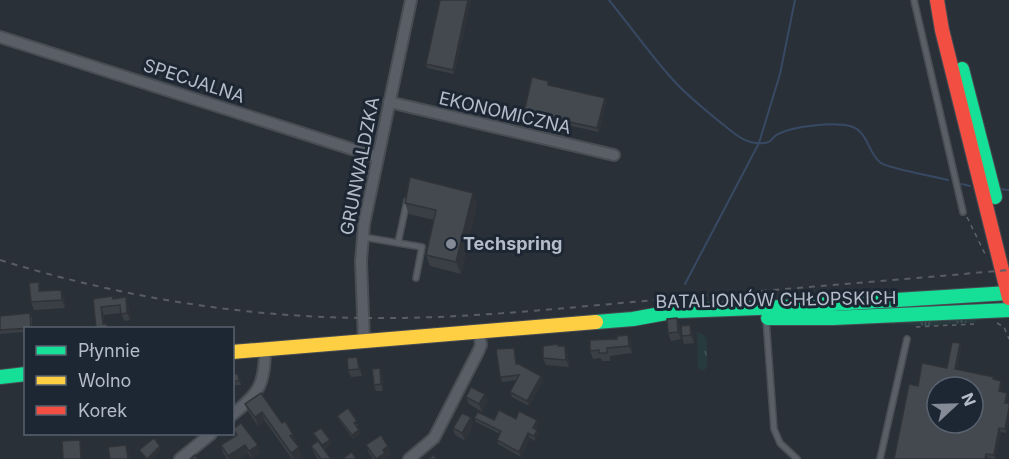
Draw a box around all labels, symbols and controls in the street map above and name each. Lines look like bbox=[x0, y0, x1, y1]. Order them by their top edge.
street label: SPECJALNA bbox=[141, 54, 248, 107]
street label: EKONOMICZNA bbox=[437, 87, 573, 138]
street label: GRUNWALDZKA bbox=[336, 95, 383, 237]
place label: Techspring bbox=[463, 233, 562, 254]
marker: Techspring bbox=[444, 237, 458, 251]
street label: BATALIONÓW CHŁOPSKICH bbox=[655, 286, 897, 312]
legend bbox=[24, 327, 234, 435]
text: Płynnie bbox=[78, 340, 140, 361]
text: Wolno bbox=[78, 370, 131, 391]
north arrow bbox=[925, 375, 985, 435]
text: N bbox=[957, 390, 980, 409]
text: Korek bbox=[78, 400, 127, 421]

